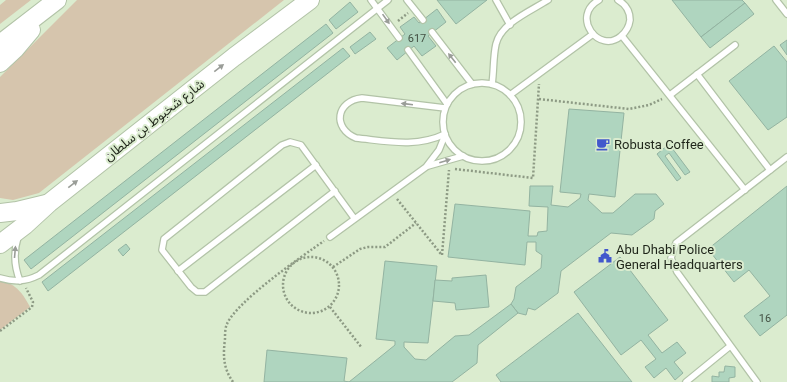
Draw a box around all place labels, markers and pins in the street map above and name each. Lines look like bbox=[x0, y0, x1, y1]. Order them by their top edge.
cafe icon: Robusta Coffee bbox=[595, 136, 611, 152]
place label: Robusta Coffee bbox=[614, 137, 704, 152]
place label: Abu Dhabi Police General Headquarters bbox=[616, 242, 743, 272]
public building icon: Abu Dhabi Police General Headquarters bbox=[597, 248, 613, 264]

